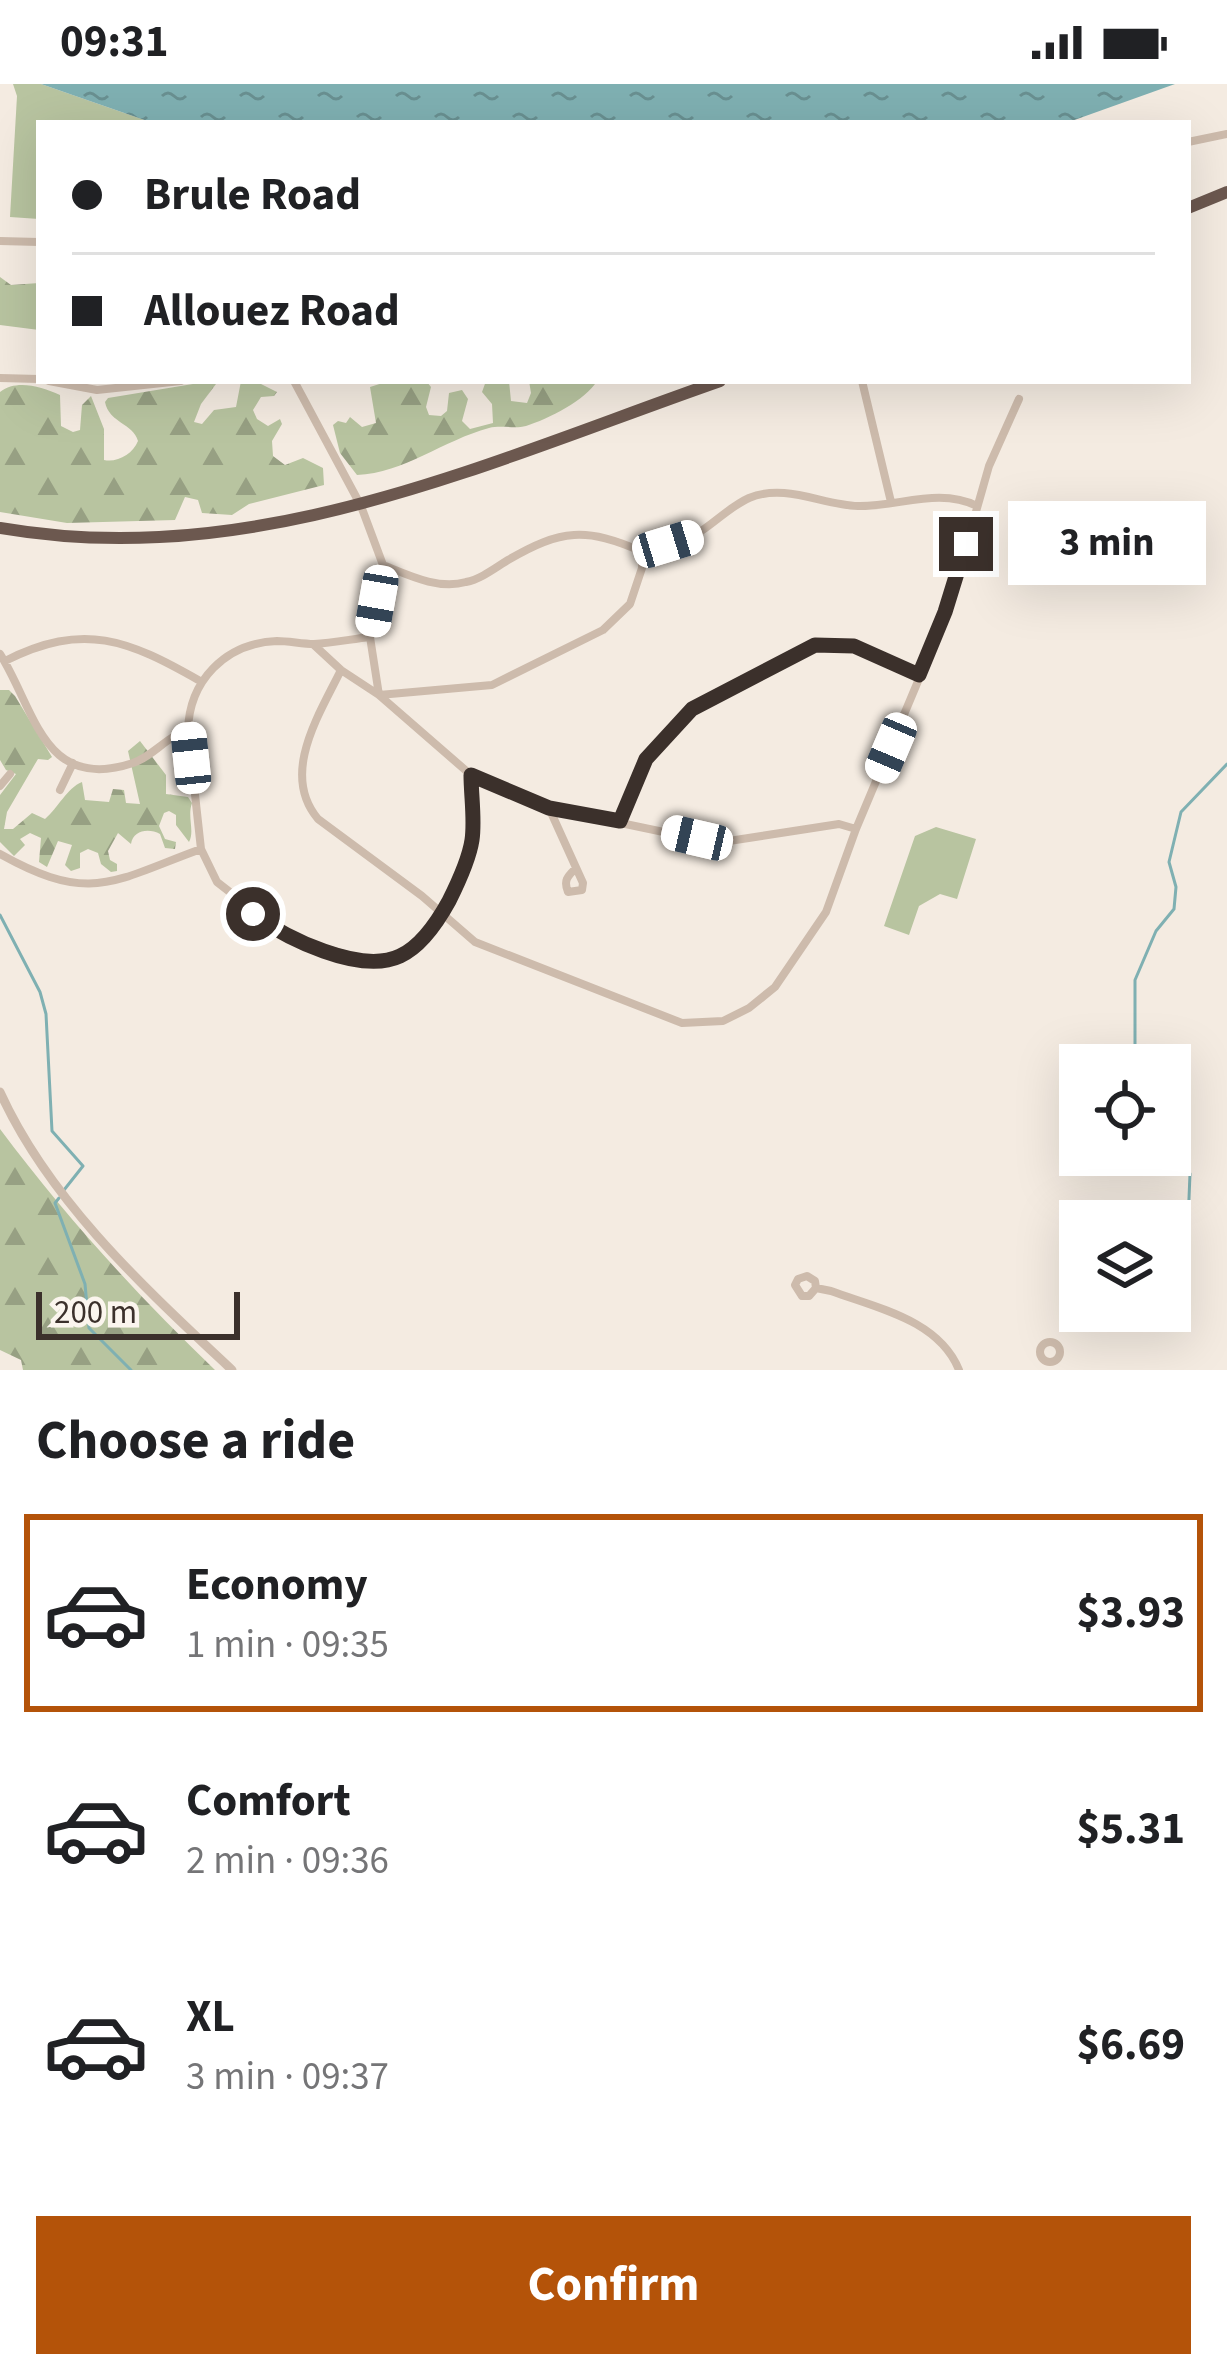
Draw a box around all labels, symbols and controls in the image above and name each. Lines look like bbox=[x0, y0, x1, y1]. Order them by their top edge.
text: 09:31 bbox=[60, 10, 169, 74]
text: Brule Road bbox=[144, 163, 361, 227]
text: Allouez Road bbox=[144, 279, 400, 343]
callout: 3 min bbox=[1008, 502, 1206, 586]
text: 3 min bbox=[1060, 515, 1154, 571]
car bbox=[628, 516, 708, 572]
route end bbox=[939, 517, 993, 571]
car bbox=[353, 562, 401, 640]
car bbox=[860, 708, 922, 788]
car bbox=[169, 720, 213, 796]
car bbox=[658, 812, 736, 864]
route start bbox=[226, 887, 280, 941]
map controls bbox=[1059, 1044, 1191, 1332]
button: locate bbox=[1059, 1044, 1191, 1176]
button: layers bbox=[1059, 1200, 1191, 1332]
scale bar bbox=[36, 1286, 240, 1339]
text: 200 m bbox=[54, 1289, 137, 1336]
text: Choose a ride bbox=[36, 1403, 355, 1480]
text: Economy bbox=[186, 1553, 368, 1617]
icon: car bbox=[42, 1559, 150, 1667]
text: $3.93 bbox=[1076, 1581, 1185, 1645]
text: 1 min · 09:35 bbox=[186, 1617, 389, 1673]
text: Comfort bbox=[186, 1769, 351, 1833]
icon: car bbox=[42, 1775, 150, 1883]
text: $5.31 bbox=[1076, 1797, 1185, 1861]
text: 2 min · 09:36 bbox=[186, 1833, 389, 1889]
text: XL bbox=[186, 1985, 235, 2049]
icon: car bbox=[42, 1991, 150, 2099]
text: $6.69 bbox=[1076, 2013, 1185, 2077]
text: 3 min · 09:37 bbox=[186, 2049, 389, 2105]
button: Confirm bbox=[36, 2216, 1191, 2354]

